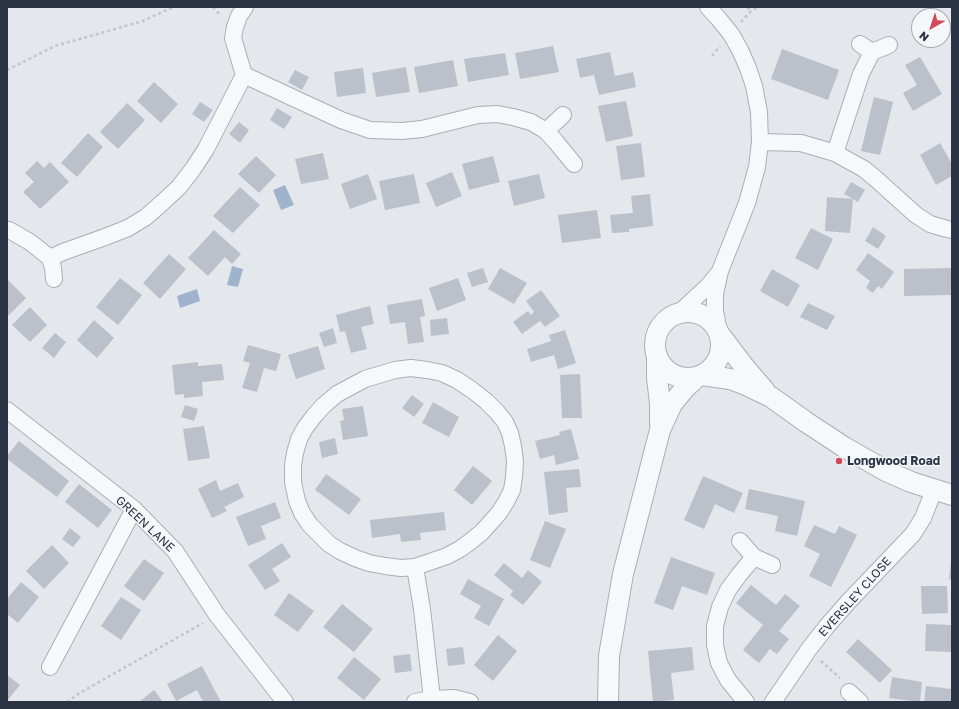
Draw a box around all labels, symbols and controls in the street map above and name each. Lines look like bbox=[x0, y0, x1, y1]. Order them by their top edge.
north arrow bbox=[911, 8, 951, 48]
text: N bbox=[916, 29, 931, 45]
place label: Longwood Road bbox=[847, 454, 940, 468]
marker: Longwood Road bbox=[834, 456, 844, 466]
street label: GREEN LANE bbox=[113, 493, 177, 555]
street label: EVERSLEY CLOSE bbox=[816, 554, 894, 640]

